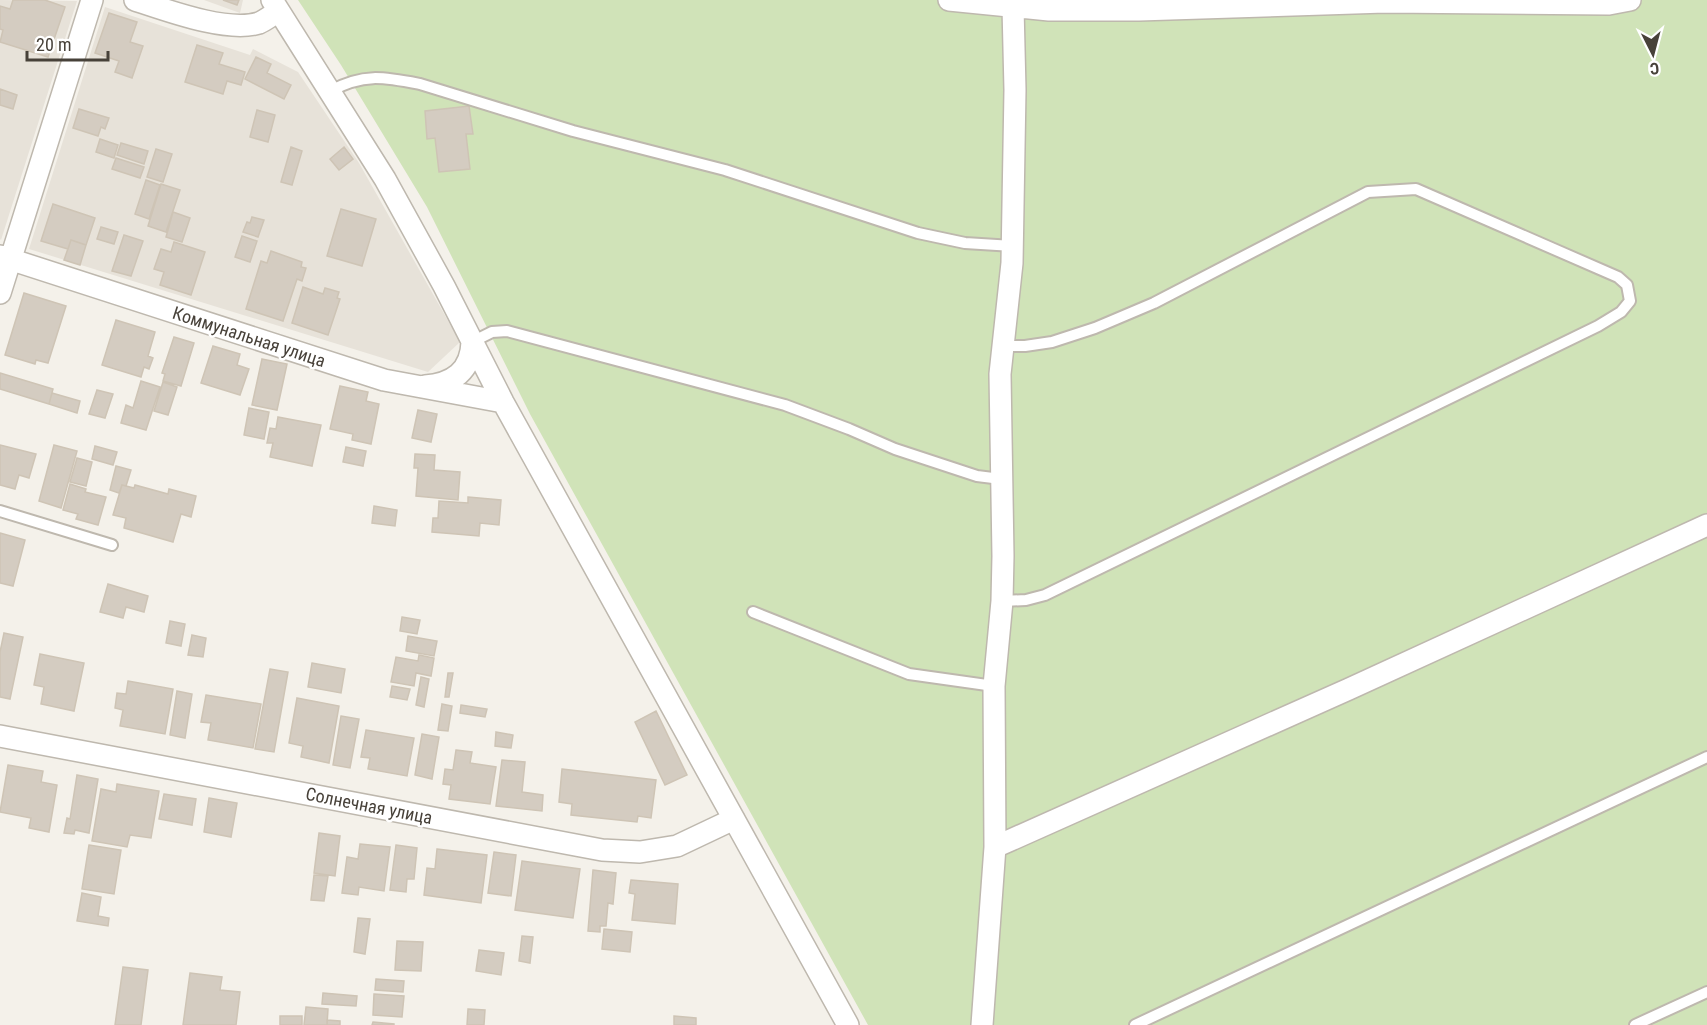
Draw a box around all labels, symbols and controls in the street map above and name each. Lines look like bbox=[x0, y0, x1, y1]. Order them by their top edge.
scale bar bbox=[27, 24, 108, 62]
north arrow bbox=[1623, 24, 1683, 84]
text: 20 m bbox=[36, 34, 71, 55]
text: С bbox=[1649, 58, 1660, 78]
street label: Коммунальная улица bbox=[170, 302, 328, 371]
street label: Солнечная улица bbox=[304, 783, 434, 828]

